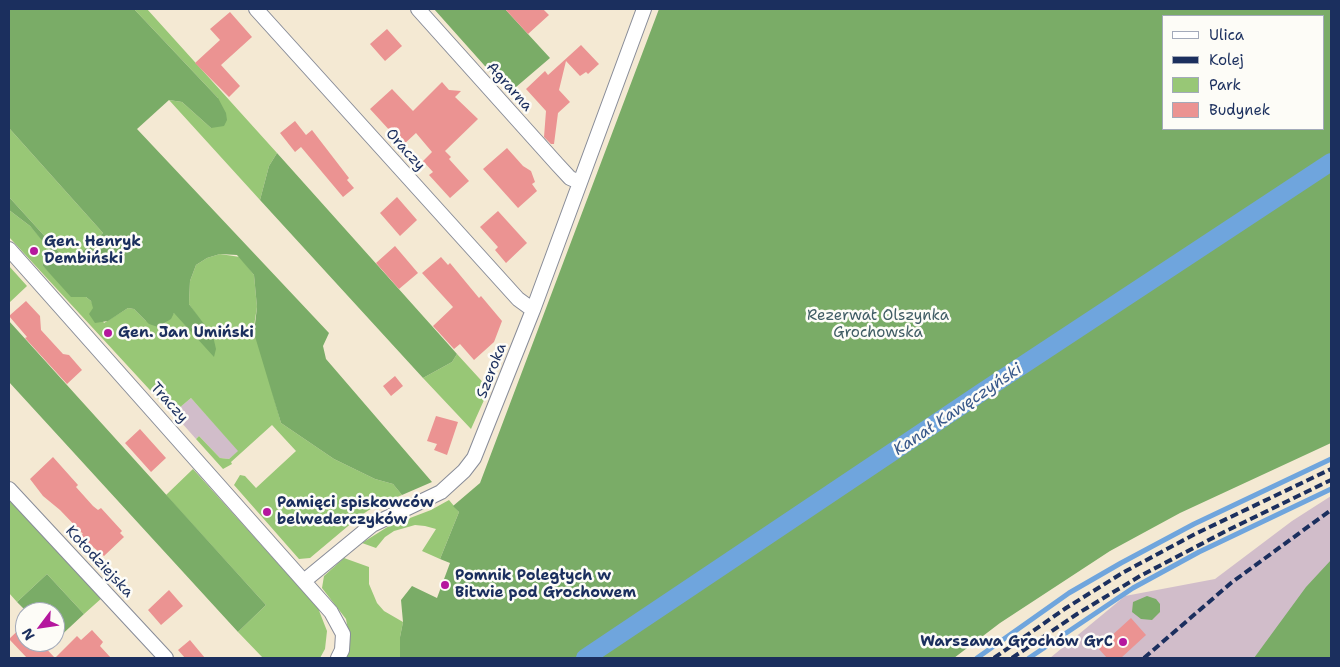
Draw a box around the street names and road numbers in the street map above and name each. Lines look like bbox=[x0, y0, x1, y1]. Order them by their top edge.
street label: Agrarna bbox=[482, 59, 536, 115]
street label: Oraczy bbox=[381, 125, 429, 175]
street label: Szeroka bbox=[473, 341, 511, 401]
street label: Traczy bbox=[146, 379, 192, 427]
street label: Kołodziejska bbox=[61, 522, 137, 602]

